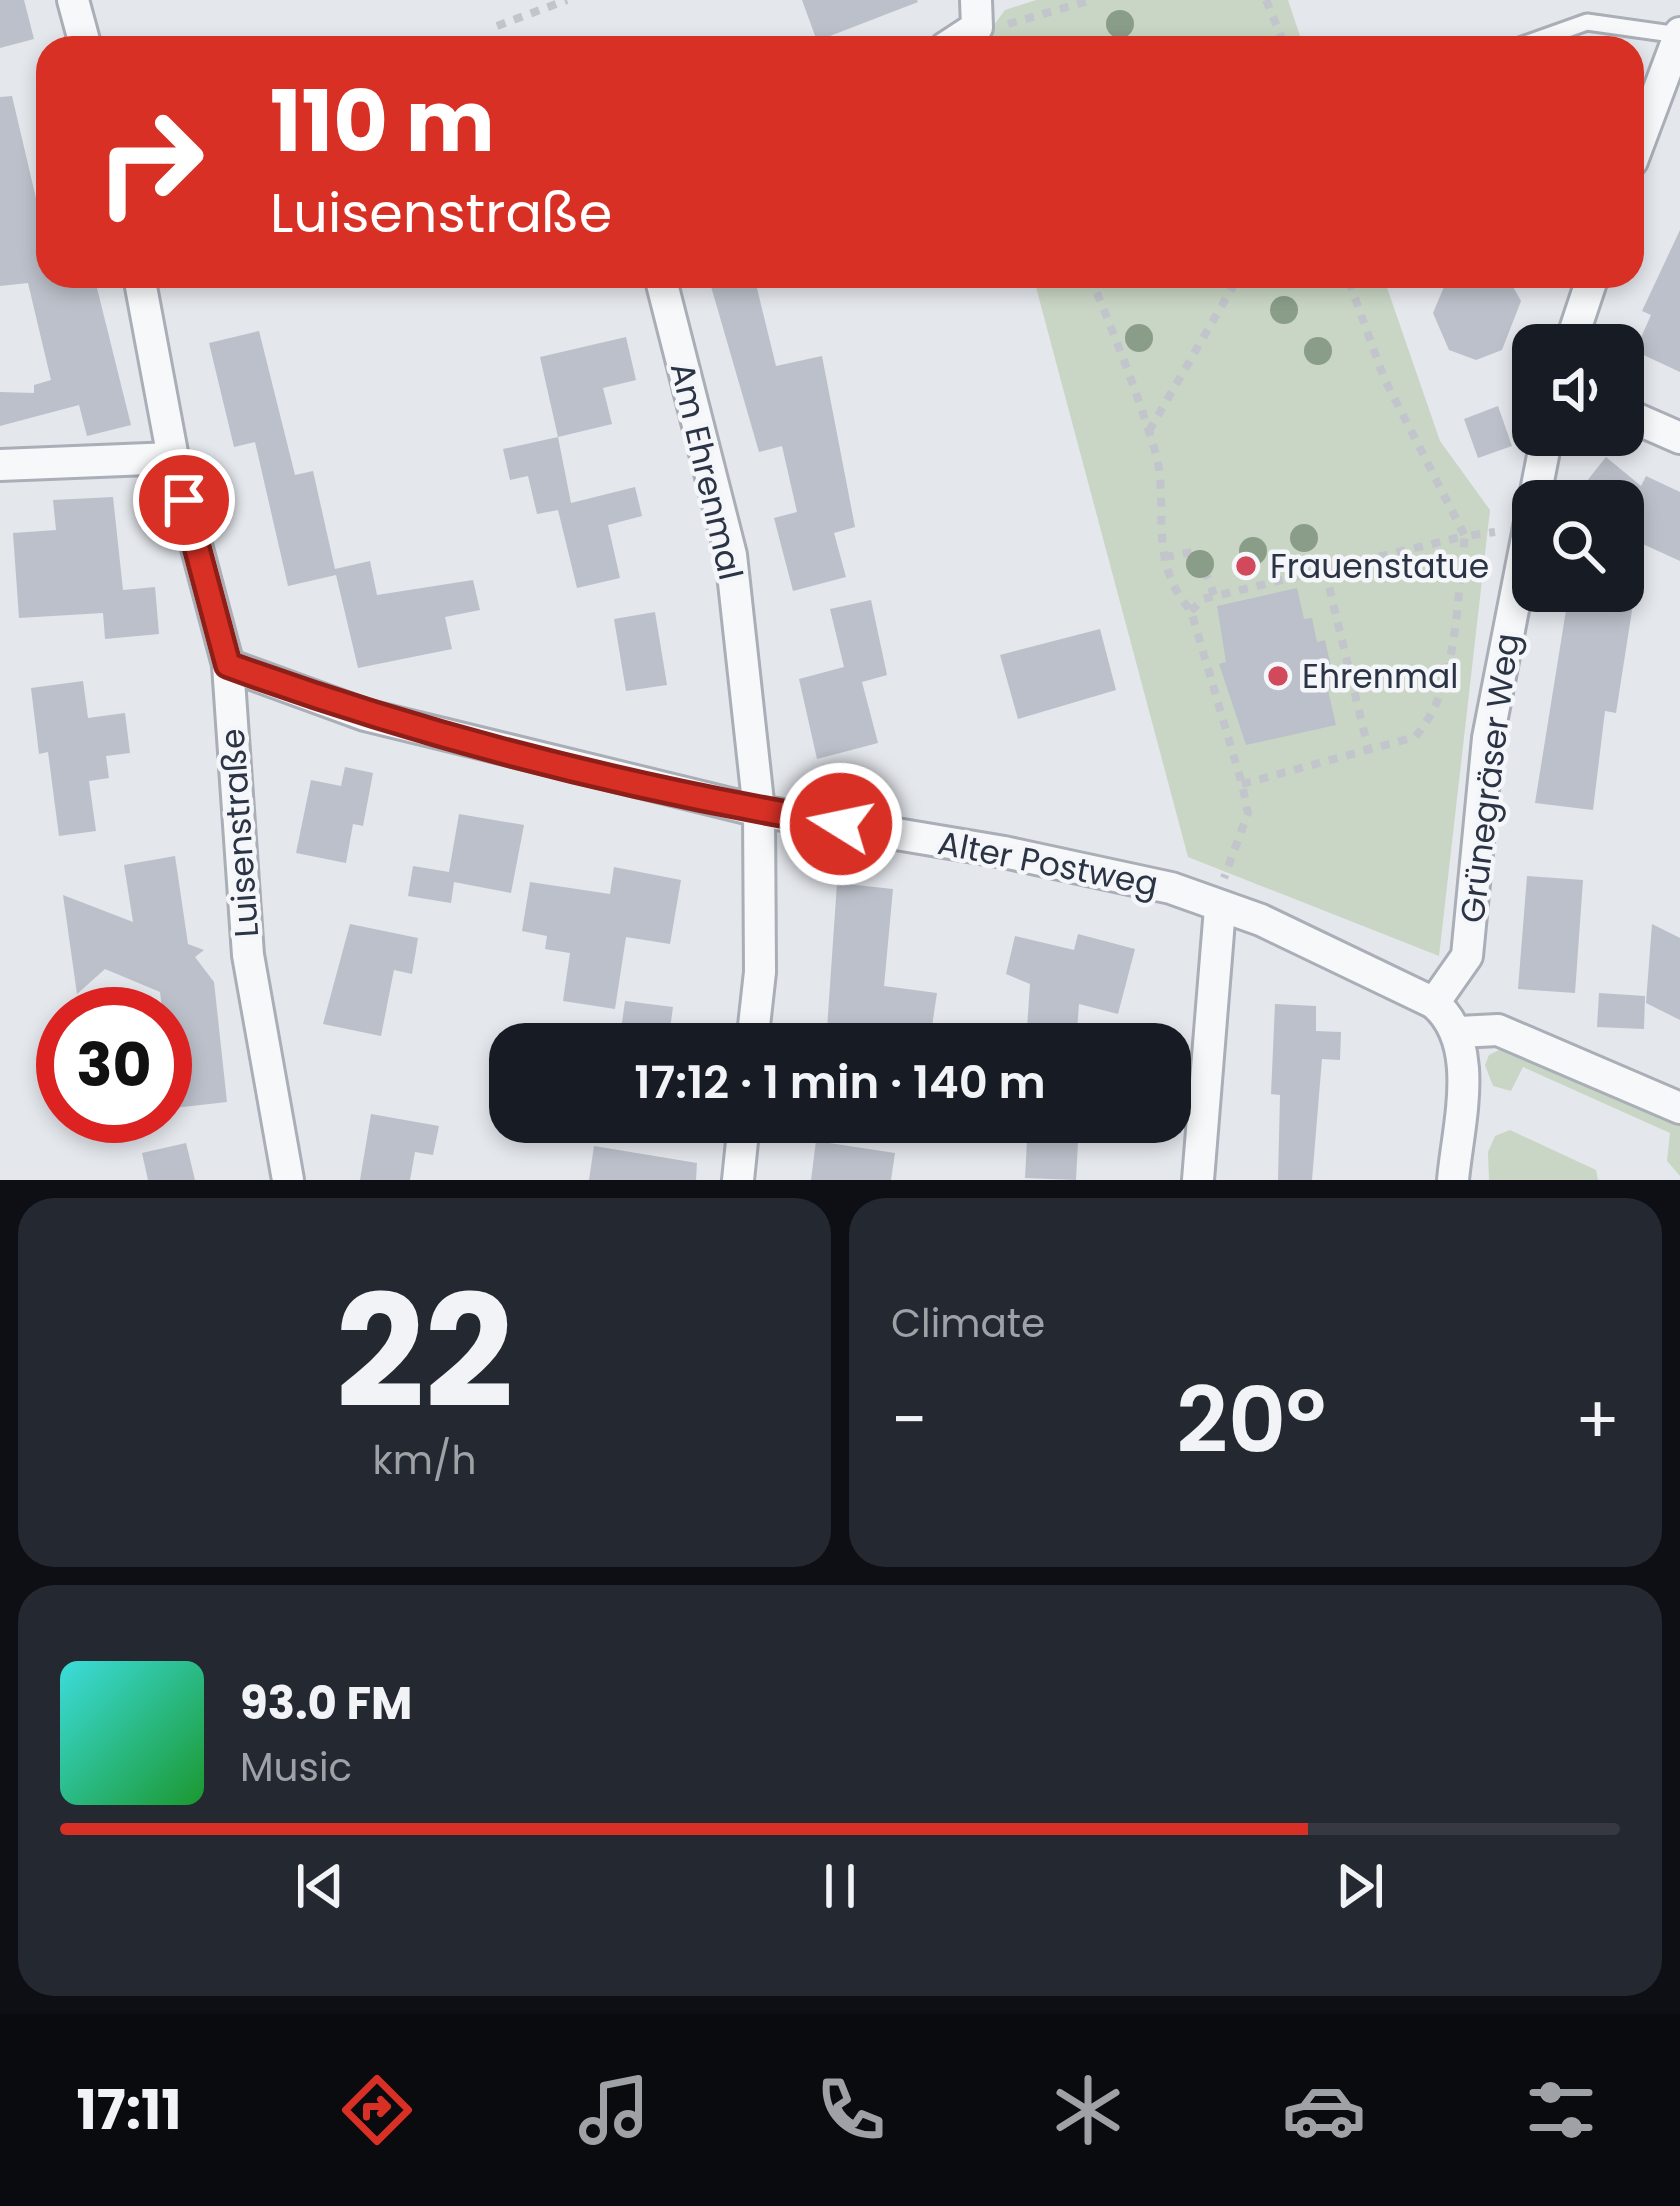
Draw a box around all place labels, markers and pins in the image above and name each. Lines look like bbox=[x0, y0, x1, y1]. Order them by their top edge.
pin bbox=[133, 449, 235, 551]
place label: Frauenstatue bbox=[1270, 543, 1489, 590]
marker: Frauenstatue bbox=[1233, 553, 1259, 579]
place label: Ehrenmal bbox=[1302, 653, 1458, 700]
marker: Ehrenmal bbox=[1265, 663, 1291, 689]

